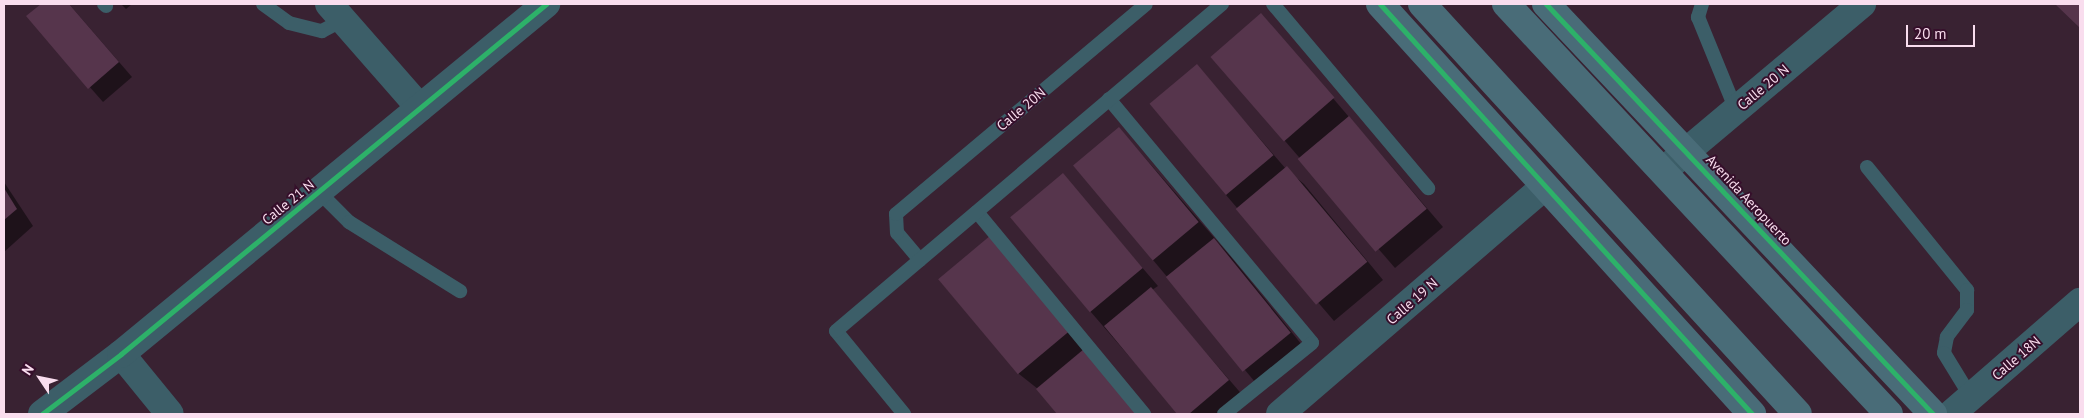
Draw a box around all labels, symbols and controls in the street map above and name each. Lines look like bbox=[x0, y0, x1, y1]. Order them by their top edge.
scale bar bbox=[1909, 15, 1978, 47]
text: 20 m bbox=[1914, 24, 1947, 43]
street label: Calle 20 N bbox=[1734, 61, 1792, 113]
street label: Calle 20N bbox=[993, 84, 1049, 134]
street label: Avenida Aeropuerto bbox=[1703, 151, 1795, 249]
street label: Calle 21 N bbox=[259, 176, 317, 228]
street label: Calle 19 N bbox=[1383, 274, 1441, 328]
street label: Calle 18N bbox=[1988, 333, 2044, 383]
north arrow bbox=[15, 353, 65, 403]
text: N bbox=[18, 361, 38, 378]

